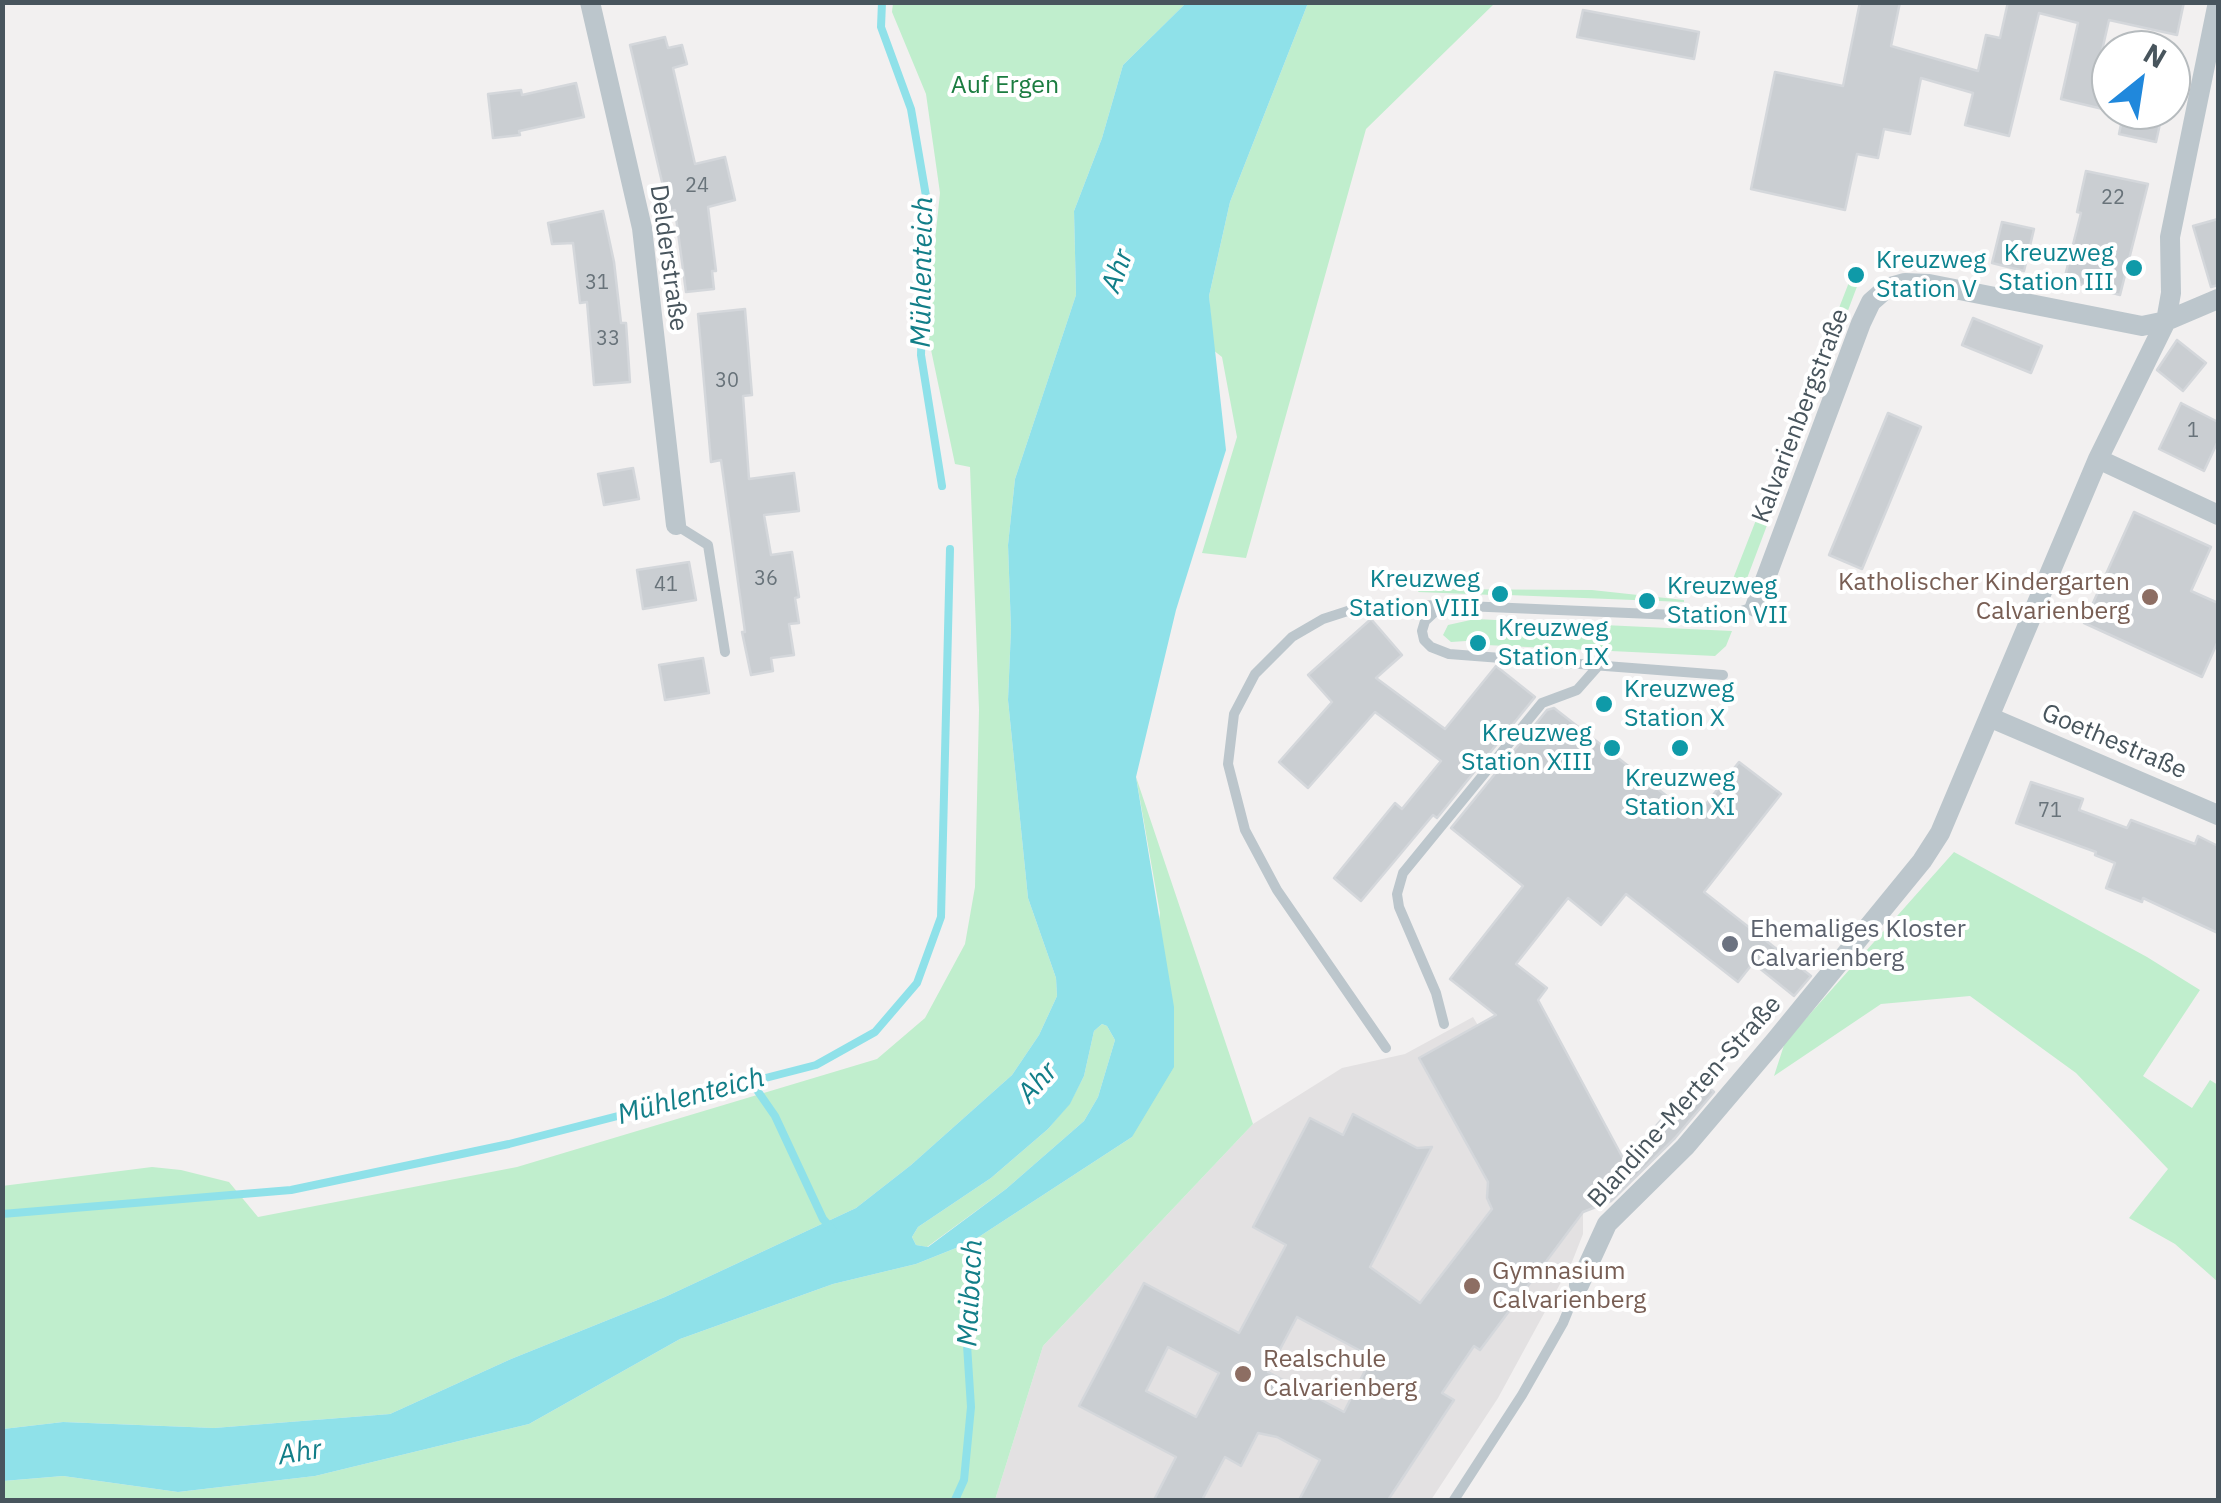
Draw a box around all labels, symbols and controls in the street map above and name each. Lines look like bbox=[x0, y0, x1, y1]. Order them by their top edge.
north arrow bbox=[2091, 30, 2191, 130]
text: N bbox=[2137, 34, 2173, 76]
park label: Auf Ergen bbox=[951, 71, 1059, 101]
house number: 24 bbox=[685, 174, 709, 198]
street label: Delderstraße bbox=[643, 183, 693, 333]
house number: 22 bbox=[2101, 186, 2125, 210]
water label: Mühlenteich bbox=[905, 196, 941, 348]
place label: Kreuzweg Station III bbox=[1998, 239, 2114, 298]
water label: Ahr bbox=[1095, 245, 1141, 297]
place label: Kreuzweg Station V bbox=[1876, 246, 1986, 305]
marker: Kreuzweg Station III bbox=[2123, 257, 2145, 279]
marker: Kreuzweg Station V bbox=[1845, 264, 1867, 286]
house number: 31 bbox=[585, 271, 609, 295]
street label: Kalvarienbergstraße bbox=[1746, 305, 1856, 527]
house number: 33 bbox=[596, 327, 620, 351]
house number: 30 bbox=[715, 369, 739, 393]
house number: 1 bbox=[2187, 419, 2199, 443]
place label: Kreuzweg Station VIII bbox=[1349, 565, 1480, 624]
house number: 36 bbox=[754, 567, 778, 591]
place label: Katholischer Kindergarten Calvarienberg bbox=[1838, 568, 2130, 627]
place label: Kreuzweg Station VII bbox=[1667, 572, 1788, 631]
house number: 41 bbox=[654, 573, 678, 597]
marker: Kreuzweg Station VIII bbox=[1489, 583, 1511, 605]
marker: Katholischer Kindergarten Calvarienberg bbox=[2139, 586, 2161, 608]
marker: Kreuzweg Station VII bbox=[1636, 590, 1658, 612]
place label: Kreuzweg Station IX bbox=[1498, 614, 1609, 673]
marker: Kreuzweg Station IX bbox=[1467, 632, 1489, 654]
place label: Kreuzweg Station X bbox=[1624, 675, 1734, 734]
marker: Kreuzweg Station X bbox=[1593, 693, 1615, 715]
street label: Goethestraße bbox=[2037, 698, 2191, 786]
place label: Kreuzweg Station XIII bbox=[1461, 719, 1592, 778]
marker: Kreuzweg Station XIII bbox=[1601, 737, 1623, 759]
marker: Kreuzweg Station XI bbox=[1669, 737, 1691, 759]
place label: Kreuzweg Station XI bbox=[1624, 764, 1736, 823]
house number: 71 bbox=[2038, 799, 2062, 823]
place label: Ehemaliges Kloster Calvarienberg bbox=[1750, 915, 1966, 974]
marker: Ehemaliges Kloster Calvarienberg bbox=[1719, 933, 1741, 955]
street label: Blandine-Merten-Straße bbox=[1582, 990, 1788, 1214]
water label: Ahr bbox=[1011, 1056, 1065, 1110]
water label: Mühlenteich bbox=[614, 1061, 768, 1133]
water label: Maibach bbox=[951, 1238, 991, 1348]
place label: Gymnasium Calvarienberg bbox=[1492, 1257, 1646, 1316]
marker: Gymnasium Calvarienberg bbox=[1461, 1275, 1483, 1297]
place label: Realschule Calvarienberg bbox=[1263, 1345, 1417, 1404]
marker: Realschule Calvarienberg bbox=[1232, 1363, 1254, 1385]
water label: Ahr bbox=[276, 1433, 324, 1473]

